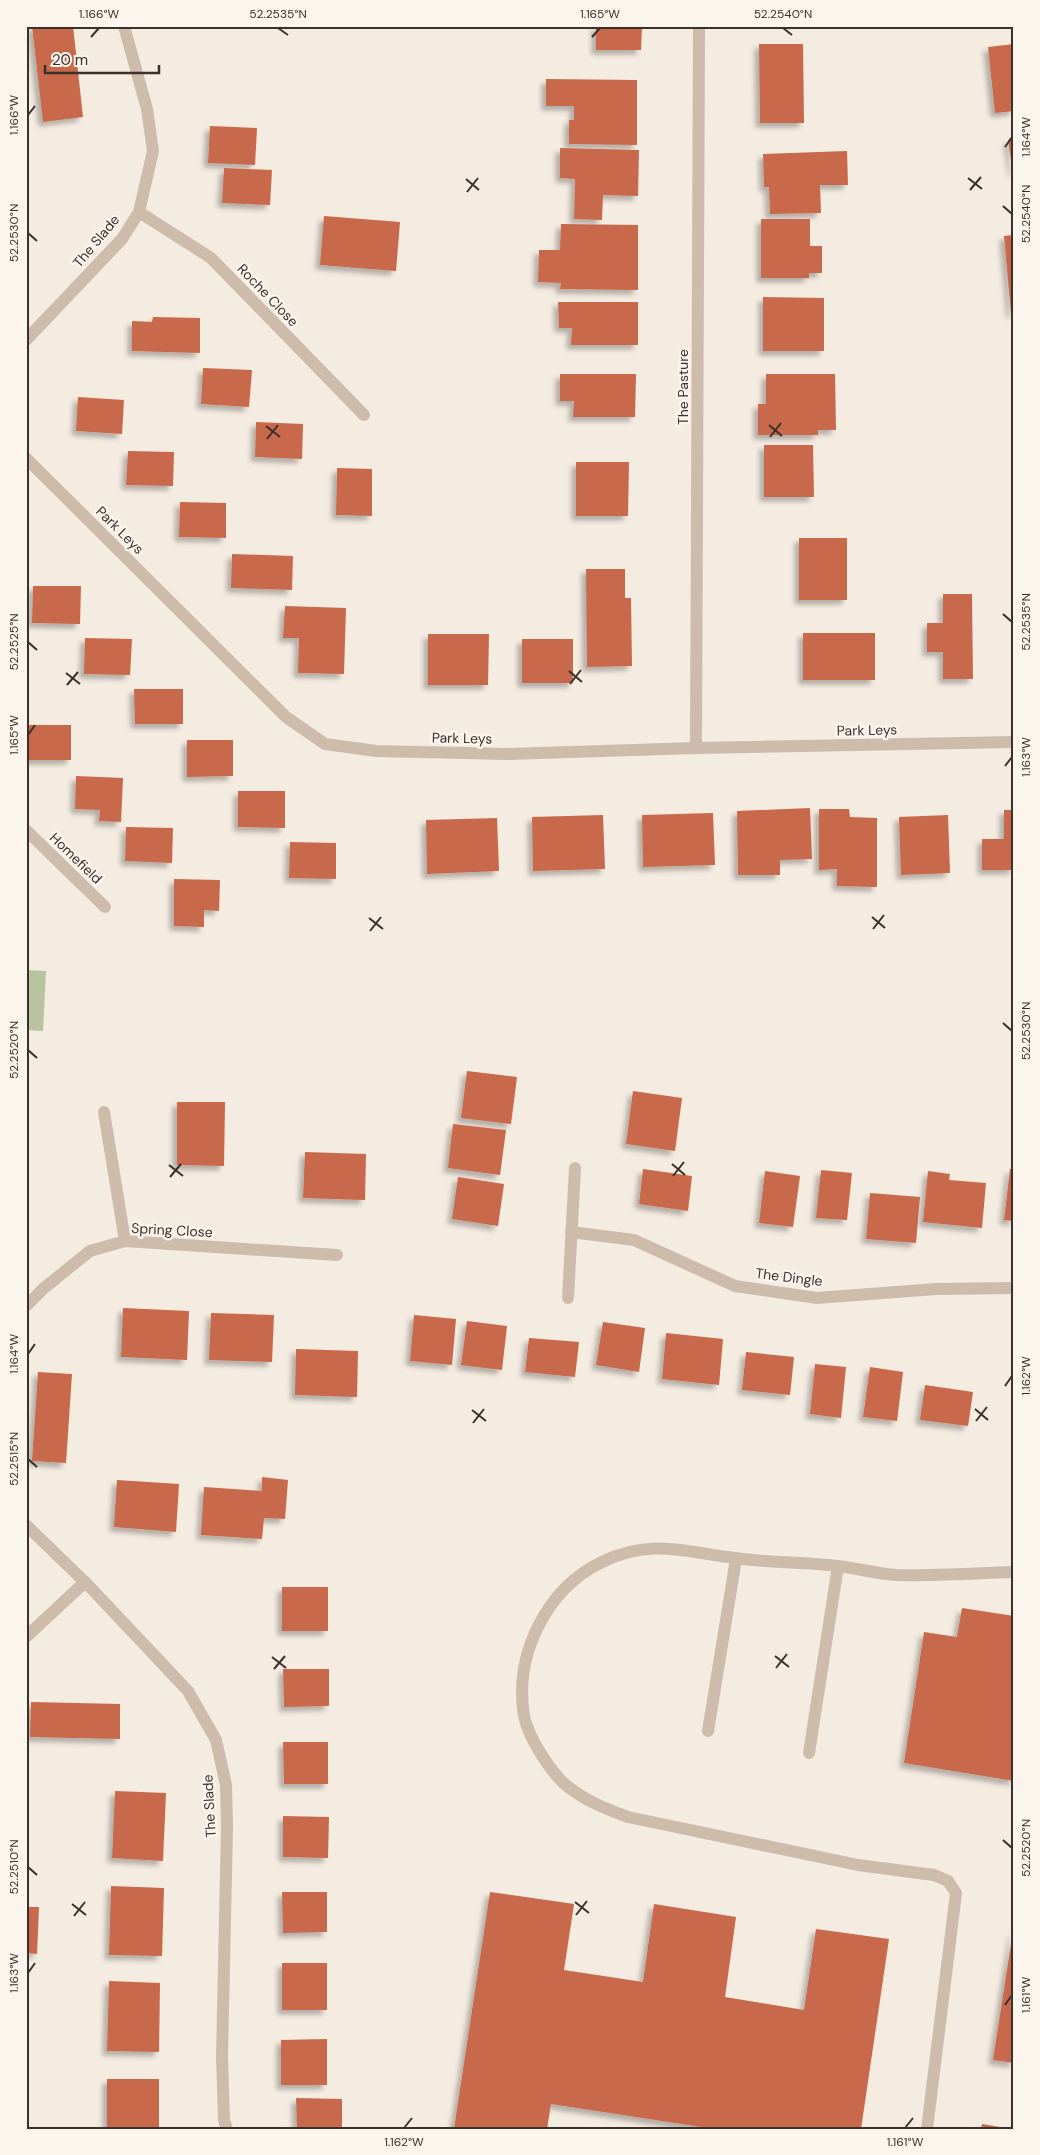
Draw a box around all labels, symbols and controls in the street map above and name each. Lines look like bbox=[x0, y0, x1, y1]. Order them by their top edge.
text: 1.166°W bbox=[79, 6, 120, 22]
text: 52.2535°N bbox=[249, 6, 307, 22]
text: 1.165°W bbox=[580, 6, 620, 22]
text: 52.2540°N bbox=[754, 6, 812, 22]
scale bar bbox=[45, 42, 159, 74]
text: 20 m bbox=[52, 50, 88, 70]
text: 1.166°W bbox=[6, 94, 22, 135]
text: 1.164°W bbox=[1018, 117, 1034, 157]
text: 52.2540°N bbox=[1018, 185, 1034, 243]
text: 52.2530°N bbox=[6, 204, 22, 262]
street label: The Slade bbox=[69, 211, 123, 271]
street label: Roche Close bbox=[234, 260, 302, 330]
street label: The Pasture bbox=[674, 349, 692, 425]
street label: Park Leys bbox=[92, 502, 148, 558]
text: 52.2535°N bbox=[1018, 593, 1034, 651]
text: 52.2525°N bbox=[6, 613, 22, 671]
text: 1.165°W bbox=[6, 715, 22, 755]
street label: Park Leys bbox=[837, 720, 897, 740]
street label: Park Leys bbox=[432, 728, 492, 748]
text: 1.163°W bbox=[1018, 737, 1034, 777]
street label: Homefield bbox=[46, 829, 106, 887]
text: 52.2530°N bbox=[1018, 1002, 1034, 1060]
text: 52.2520°N bbox=[6, 1021, 22, 1079]
street label: Spring Close bbox=[131, 1219, 213, 1241]
street label: The Dingle bbox=[754, 1264, 824, 1290]
text: 1.164°W bbox=[6, 1334, 22, 1374]
text: 1.162°W bbox=[1018, 1356, 1034, 1396]
text: 52.2515°N bbox=[6, 1432, 22, 1486]
street label: The Slade bbox=[198, 1774, 220, 1838]
text: 52.2520°N bbox=[1018, 1819, 1034, 1877]
text: 52.2510°N bbox=[6, 1840, 22, 1895]
text: 1.163°W bbox=[6, 1953, 22, 1993]
text: 1.161°W bbox=[1018, 1976, 1034, 2013]
text: 1.162°W bbox=[384, 2134, 424, 2150]
text: 1.161°W bbox=[887, 2134, 924, 2150]

